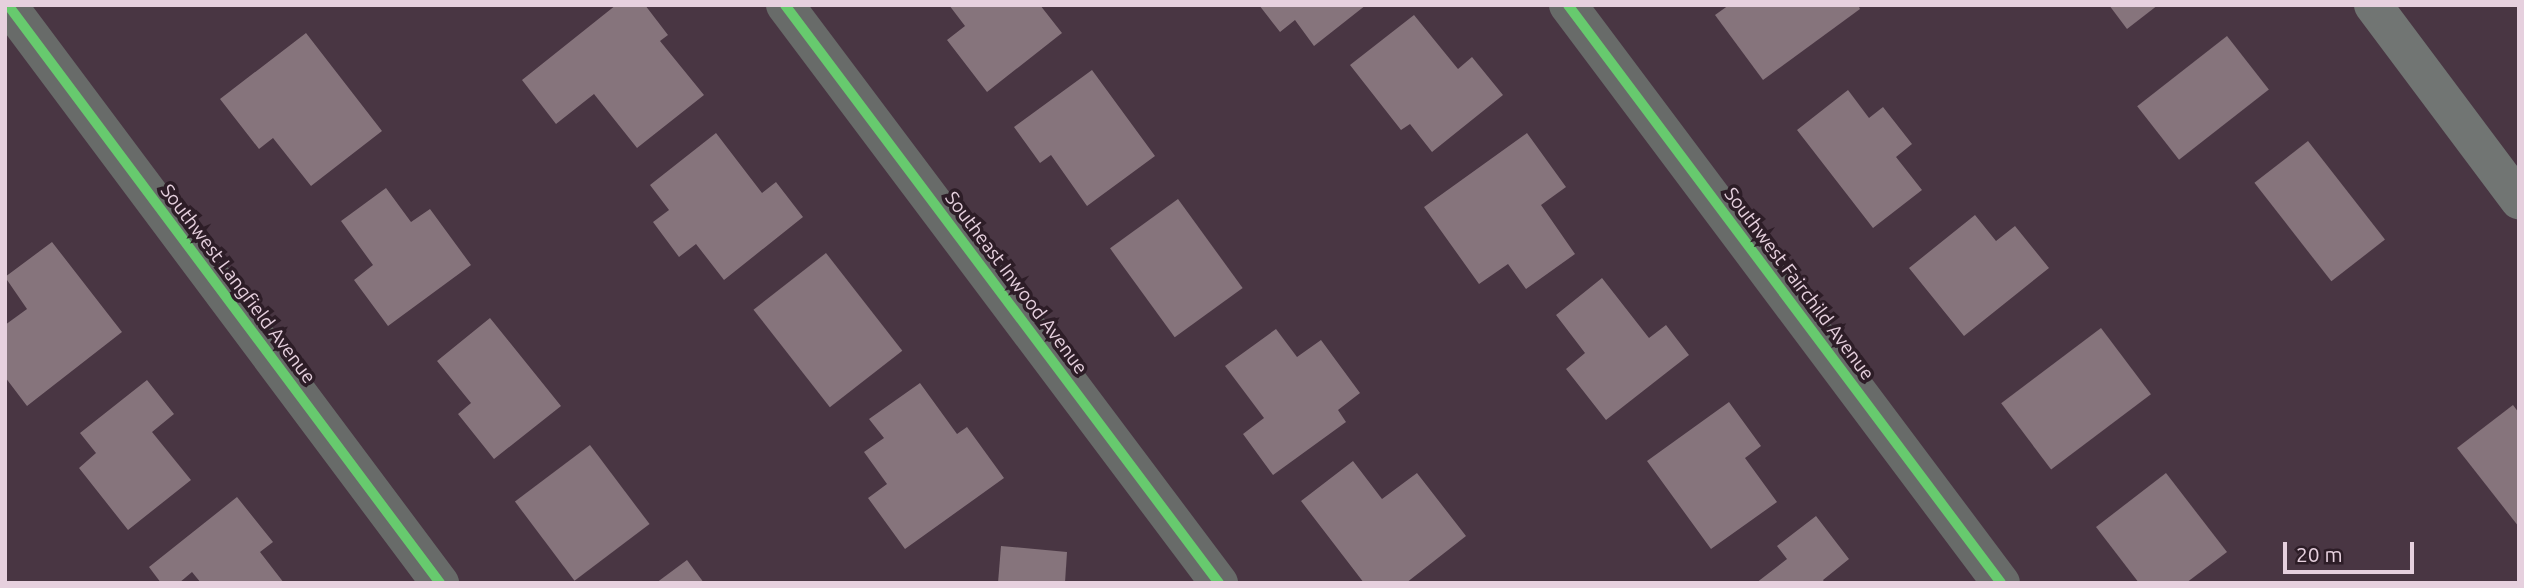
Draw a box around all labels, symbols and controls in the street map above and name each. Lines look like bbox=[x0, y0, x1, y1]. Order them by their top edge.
street label: Southwest Langfield Avenue bbox=[156, 180, 320, 388]
street label: Southwest Fairchild Avenue bbox=[1719, 183, 1879, 385]
street label: Southeast Inwood Avenue bbox=[940, 187, 1092, 379]
scale bar bbox=[2286, 528, 2417, 572]
text: 20 m bbox=[2296, 542, 2343, 566]

